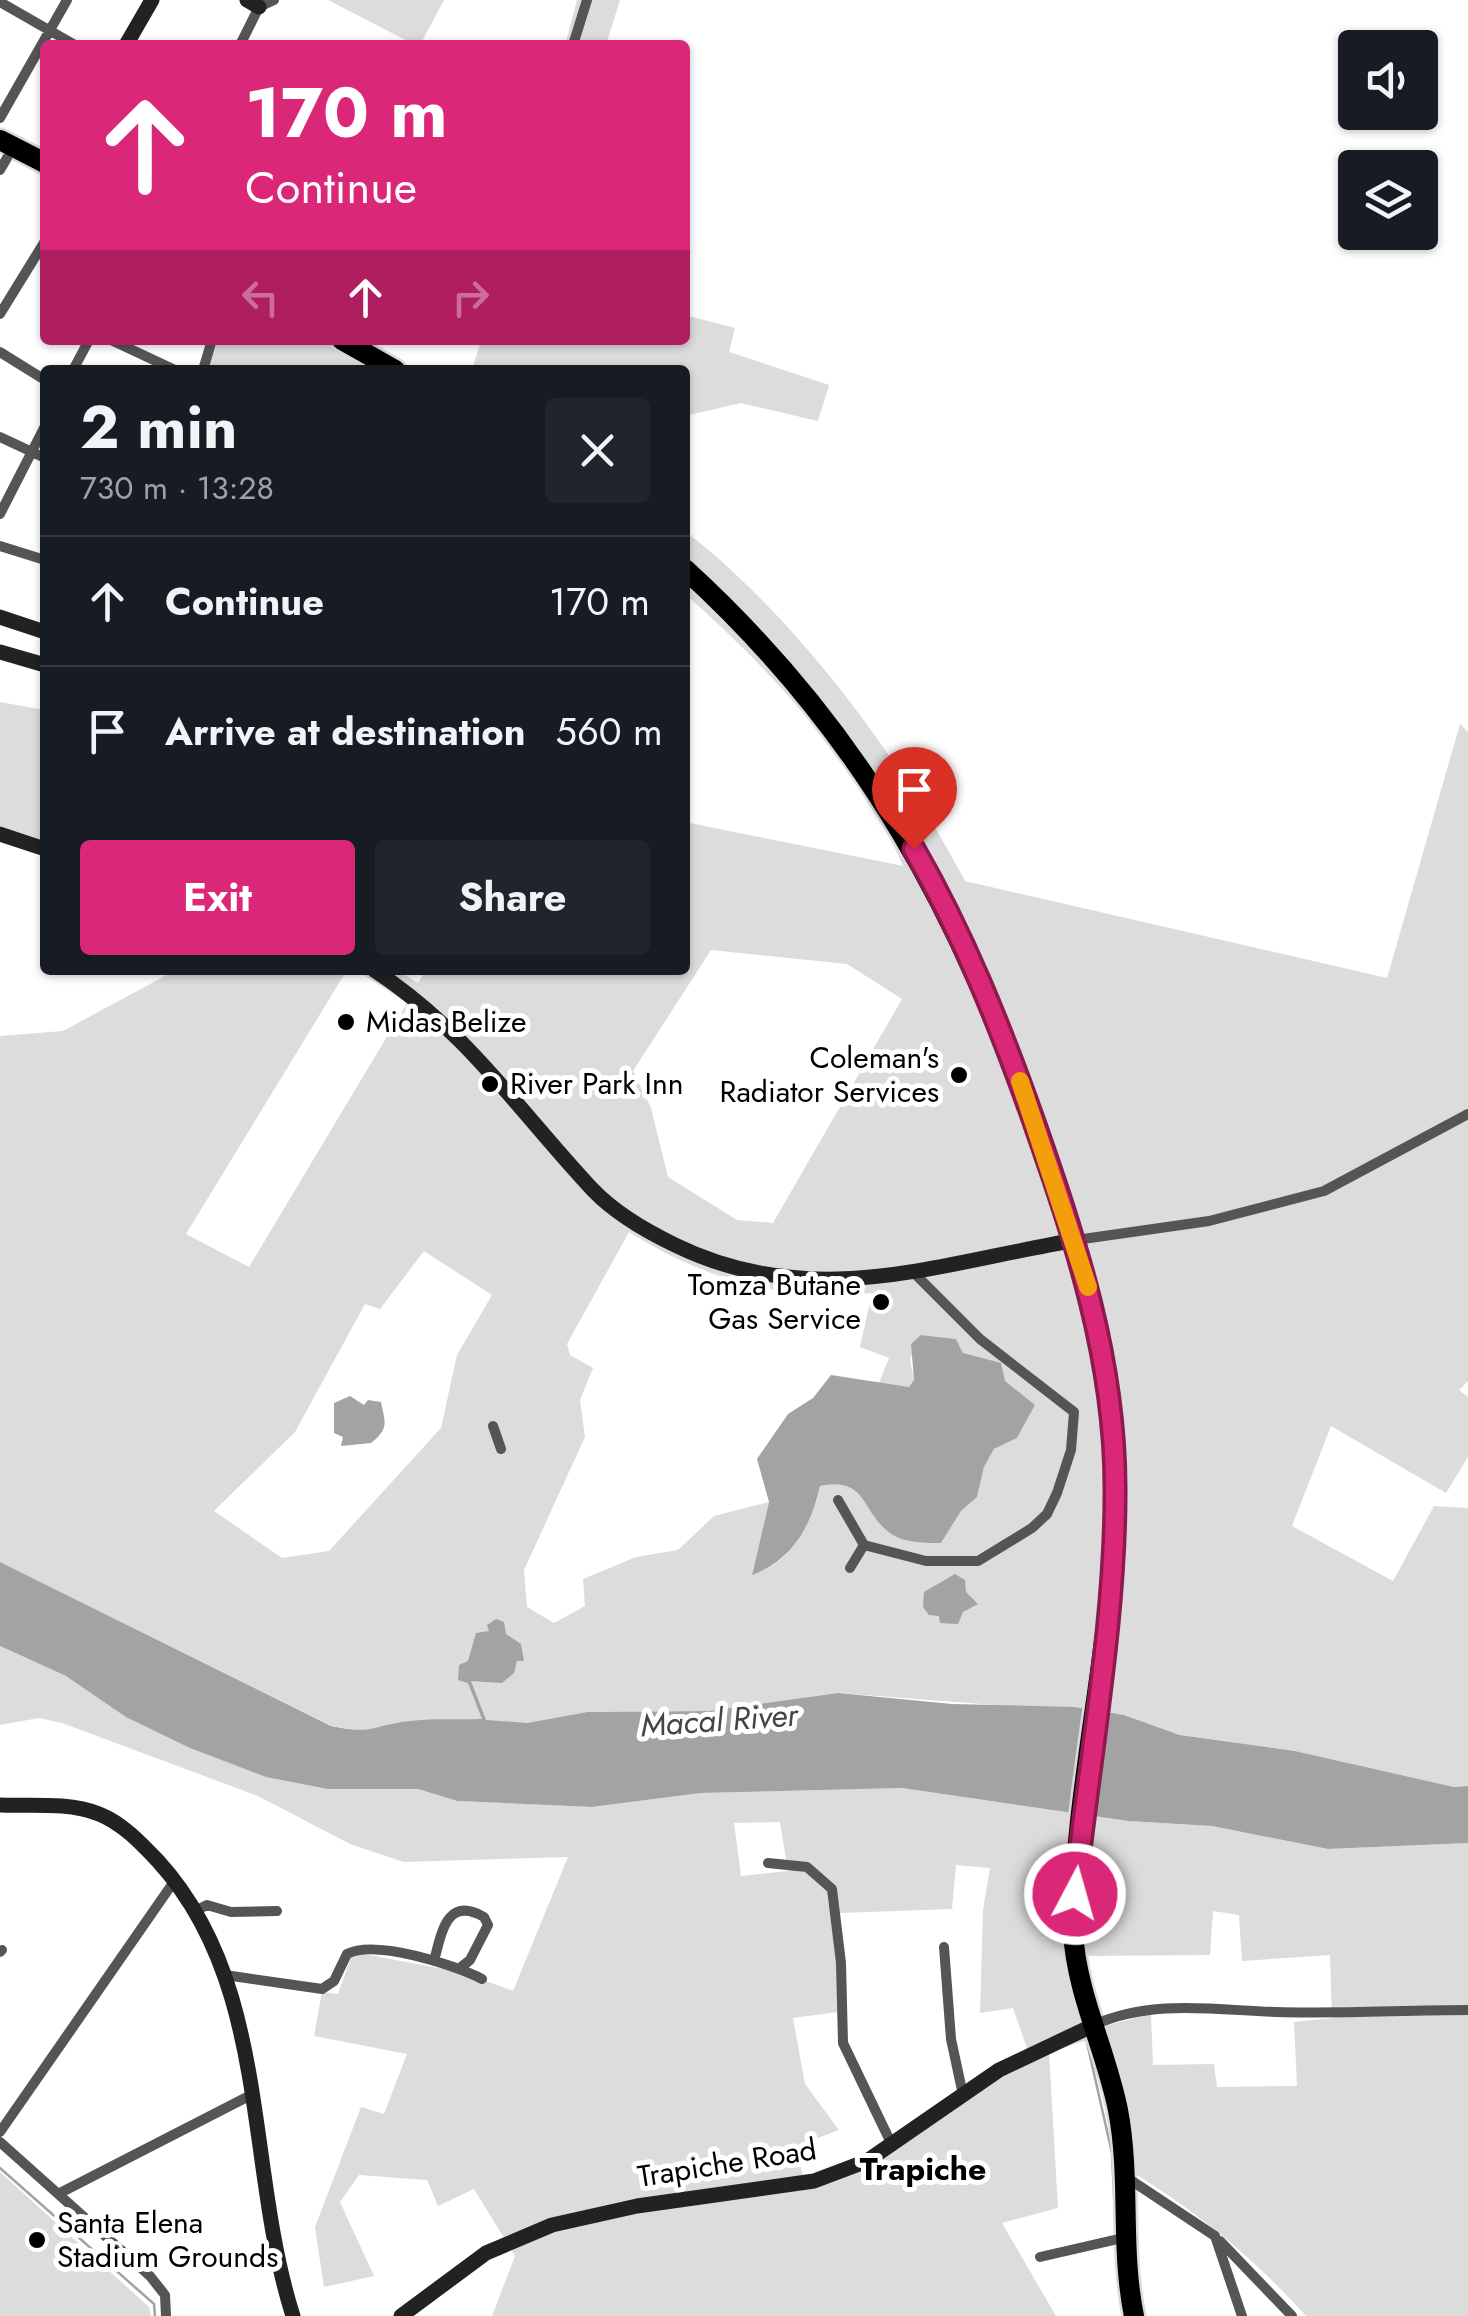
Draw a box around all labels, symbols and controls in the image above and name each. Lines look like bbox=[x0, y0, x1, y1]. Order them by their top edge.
map controls bbox=[1338, 30, 1438, 250]
button: sound bbox=[1338, 30, 1438, 130]
text: 170 m bbox=[245, 62, 448, 163]
icon: ahead bbox=[80, 80, 210, 210]
button: layers bbox=[1338, 150, 1438, 250]
text: Continue bbox=[245, 155, 417, 220]
icon: left bbox=[233, 270, 288, 325]
icon: ahead bbox=[338, 270, 393, 325]
icon: right bbox=[443, 270, 498, 325]
text: 2 min bbox=[80, 384, 238, 471]
button: close bbox=[545, 398, 650, 503]
text: 730 m · 13:28 bbox=[80, 465, 274, 511]
icon: ahead bbox=[80, 574, 135, 629]
text: Continue bbox=[165, 574, 324, 629]
text: 170 m bbox=[549, 574, 650, 629]
icon: arrive bbox=[80, 704, 135, 759]
text: Arrive at destination bbox=[165, 704, 526, 759]
text: 560 m bbox=[556, 704, 663, 759]
pin bbox=[872, 747, 957, 850]
icon: arrive bbox=[887, 762, 942, 817]
button: Exit bbox=[80, 840, 355, 955]
button: Share bbox=[375, 840, 650, 955]
place label: Midas Belize bbox=[366, 1000, 526, 1043]
marker: Midas Belize bbox=[335, 1011, 357, 1033]
place label: Coleman's Radiator Services bbox=[720, 1036, 939, 1113]
place label: River Park Inn bbox=[510, 1062, 683, 1105]
marker: Coleman's Radiator Services bbox=[948, 1064, 970, 1086]
marker: River Park Inn bbox=[479, 1073, 501, 1095]
place label: Tomza Butane Gas Service bbox=[688, 1263, 861, 1340]
marker: Tomza Butane Gas Service bbox=[870, 1291, 892, 1313]
water label: Macal River bbox=[639, 1691, 801, 1748]
position arrow bbox=[1023, 1842, 1127, 1946]
street label: Trapiche Road bbox=[634, 2127, 819, 2198]
district label: Trapiche bbox=[860, 2146, 986, 2192]
place label: Santa Elena Stadium Grounds bbox=[57, 2201, 278, 2278]
marker: Santa Elena Stadium Grounds bbox=[26, 2229, 48, 2251]

